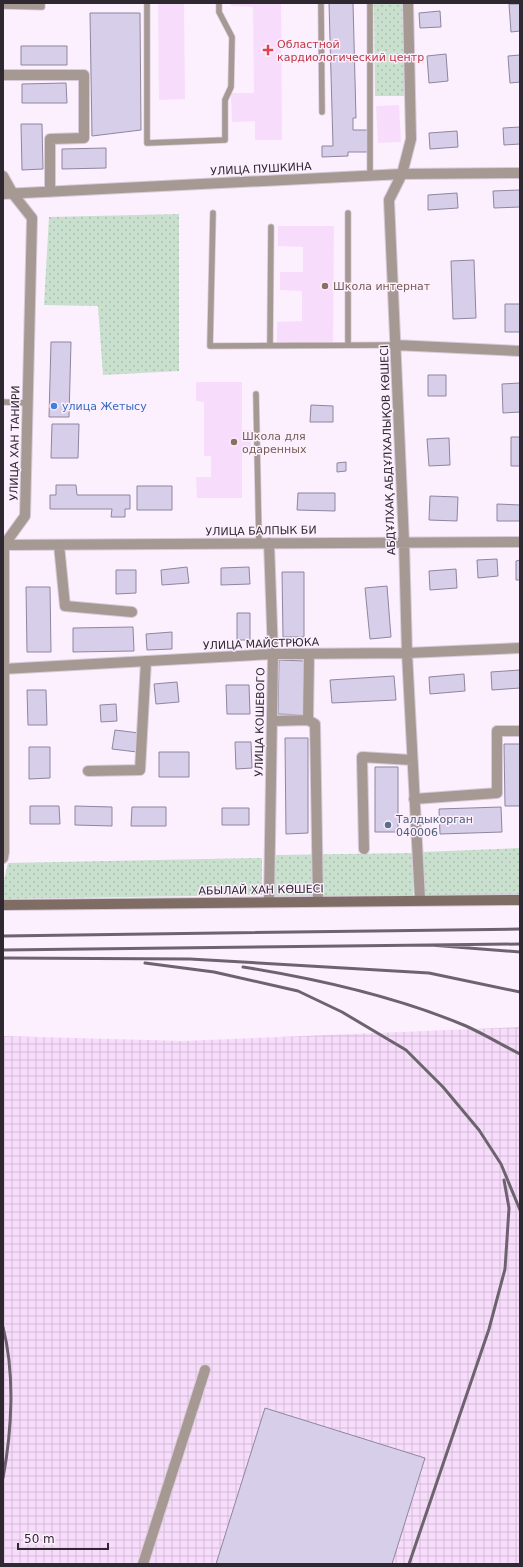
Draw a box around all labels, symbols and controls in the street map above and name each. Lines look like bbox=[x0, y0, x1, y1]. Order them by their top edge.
place label: Областной кардиологический центр bbox=[277, 38, 424, 64]
marker: Областной кардиологический центр bbox=[262, 44, 274, 56]
street label: УЛИЦА ПУШКИНА bbox=[210, 160, 312, 178]
place label: Школа интернат bbox=[333, 280, 431, 293]
marker: Школа интернат bbox=[320, 281, 330, 291]
street label: АБДҰЛХАҚ АБДҰЛХАЛЫҚОВ КӨШЕСІ bbox=[378, 345, 398, 555]
street label: УЛИЦА ХАН ТАНИРИ bbox=[7, 385, 23, 501]
place label: улица Жетысу bbox=[62, 400, 147, 413]
marker: улица Жетысу bbox=[49, 401, 59, 411]
place label: Школа для одаренных bbox=[242, 430, 307, 456]
marker: Школа для одаренных bbox=[229, 437, 239, 447]
street label: УЛИЦА БАЛПЫК БИ bbox=[205, 524, 317, 538]
street label: УЛИЦА МАЙСТРЮКА bbox=[203, 635, 320, 653]
street label: УЛИЦА КОШЕВОГО bbox=[253, 667, 267, 777]
place label: Талдыкорган 040006 bbox=[395, 813, 473, 839]
marker: Талдыкорган 040006 bbox=[383, 820, 393, 830]
street label: АБЫЛАЙ ХАН КӨШЕСІ bbox=[198, 882, 324, 898]
scale bar bbox=[18, 1525, 108, 1551]
text: 50 m bbox=[24, 1532, 55, 1546]

